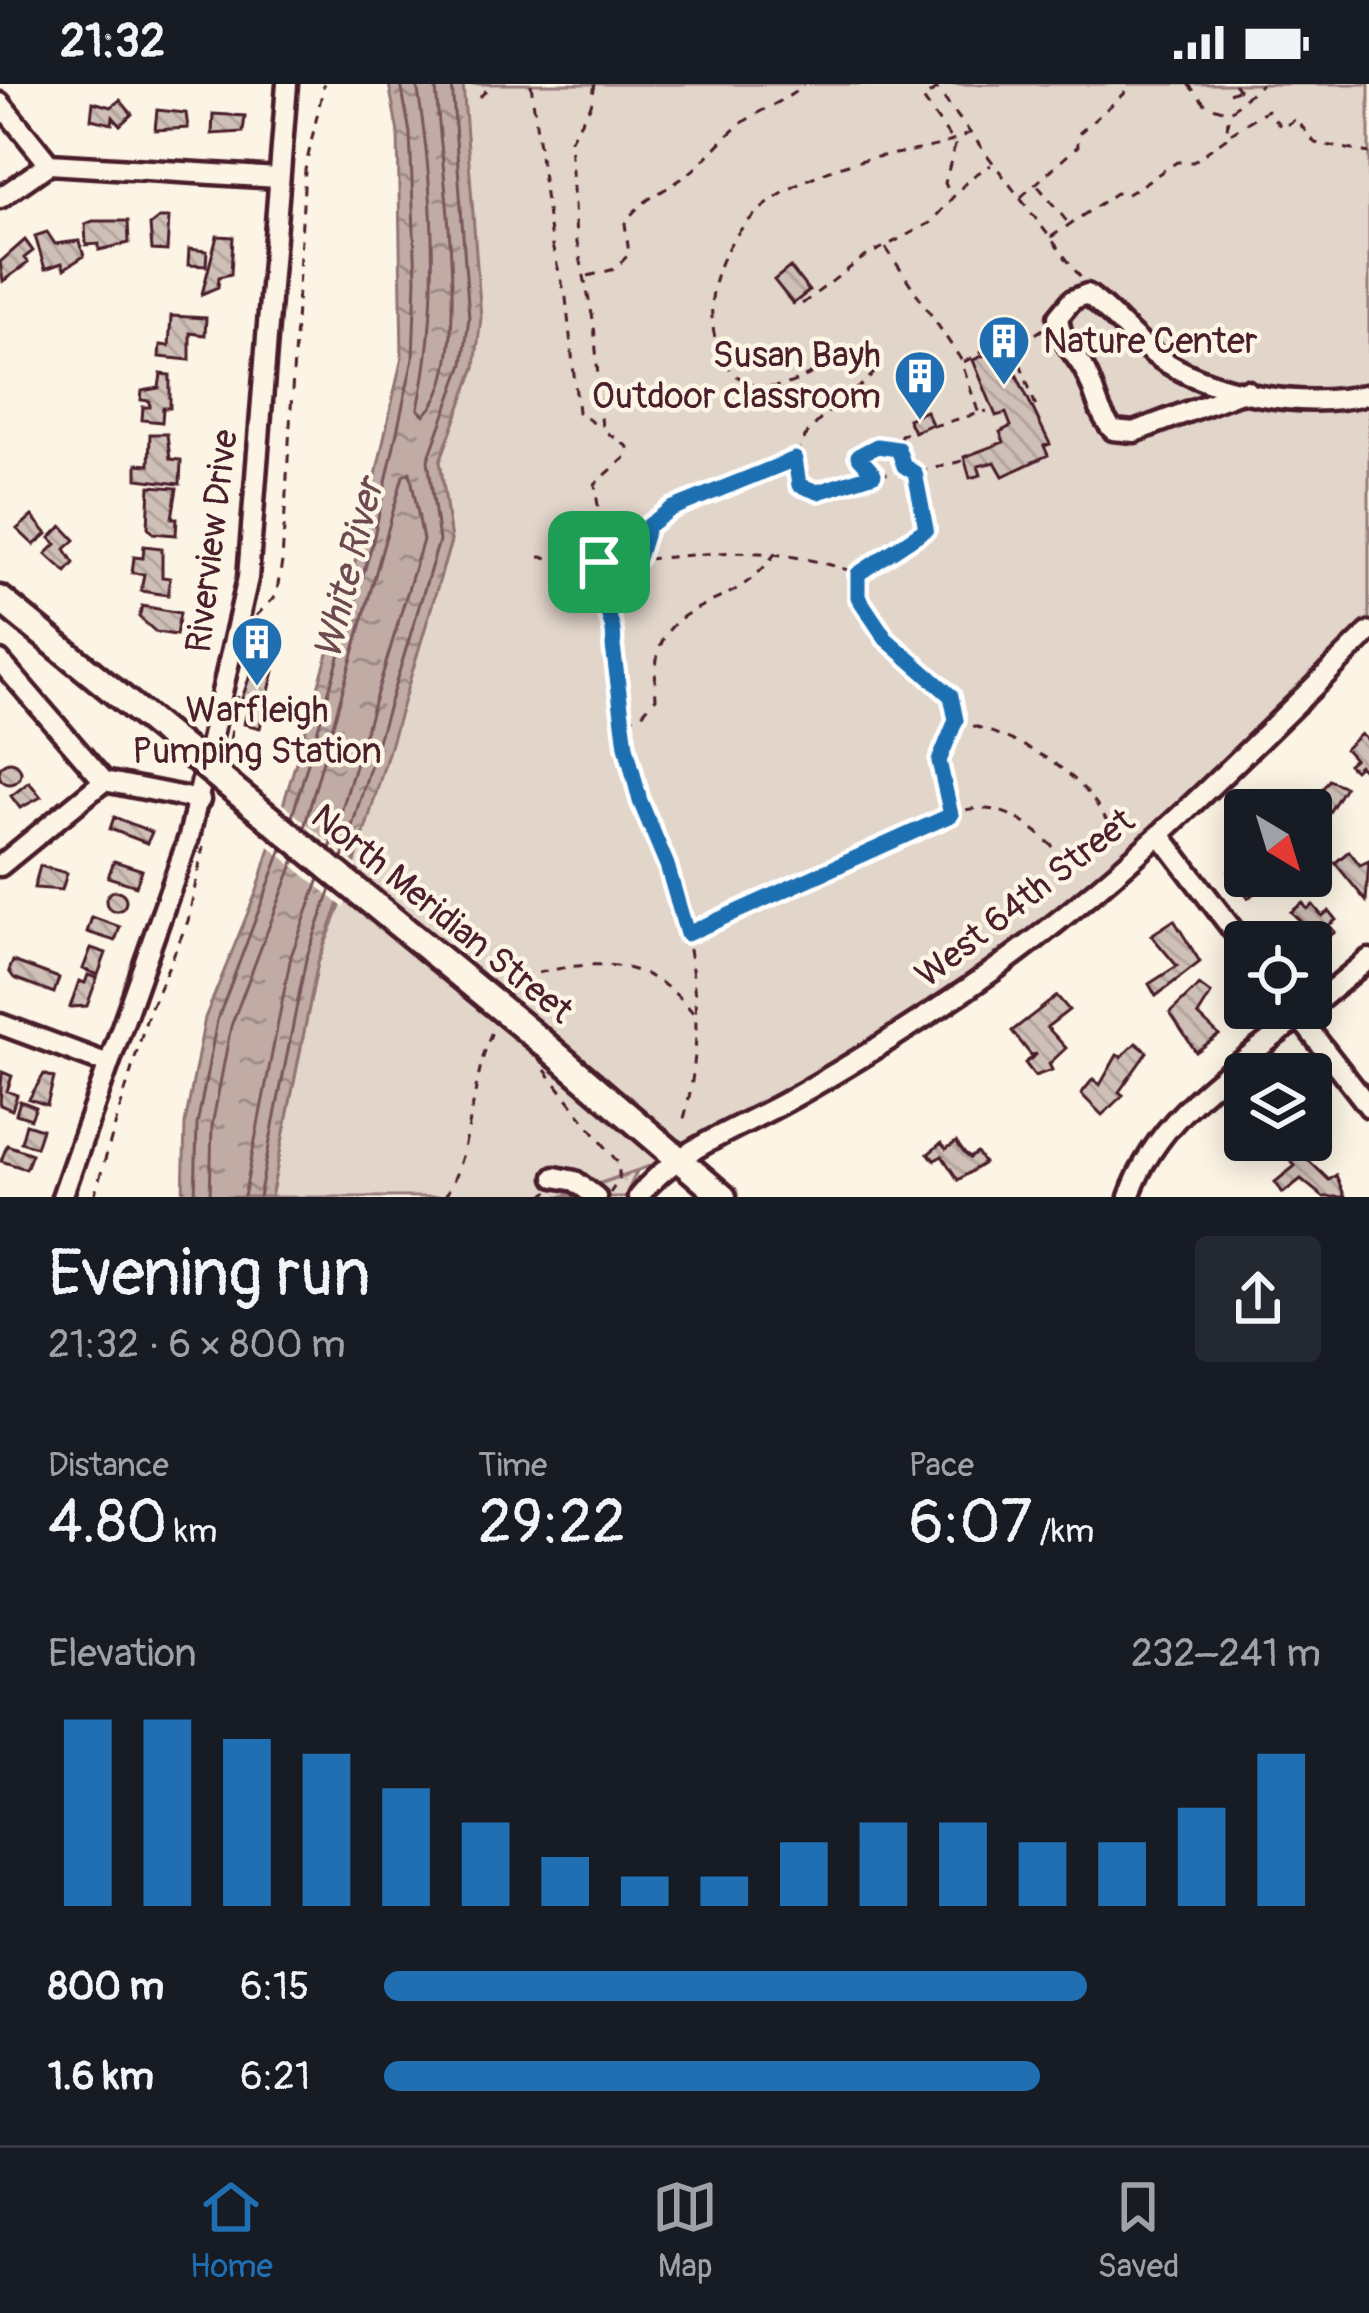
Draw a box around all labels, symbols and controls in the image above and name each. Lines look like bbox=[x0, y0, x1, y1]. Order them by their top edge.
text: 21:32 bbox=[60, 14, 165, 70]
building icon: Nature Center bbox=[976, 313, 1032, 387]
place label: Nature Center bbox=[1043, 319, 1258, 364]
place label: Susan Bayh Outdoor classroom bbox=[592, 333, 881, 419]
building icon: Susan Bayh Outdoor classroom bbox=[892, 348, 948, 422]
street label: Riverview Drive bbox=[176, 427, 248, 655]
water label: White River bbox=[303, 469, 396, 664]
pin bbox=[548, 511, 650, 613]
icon: arrive bbox=[566, 529, 632, 595]
building icon: Warfleigh Pumping Station bbox=[229, 614, 285, 688]
place label: Warfleigh Pumping Station bbox=[132, 688, 382, 774]
north arrow bbox=[1224, 789, 1332, 897]
map controls bbox=[1224, 789, 1332, 1161]
street label: North Meridian Street bbox=[302, 795, 583, 1034]
street label: West 64th Street bbox=[907, 798, 1144, 997]
button: locate bbox=[1224, 921, 1332, 1029]
button: layers bbox=[1224, 1053, 1332, 1161]
text: Evening run bbox=[48, 1233, 371, 1316]
button: share bbox=[1195, 1236, 1321, 1362]
text: 21:32 · 6 × 800 m bbox=[48, 1320, 346, 1369]
text: Distance bbox=[48, 1445, 169, 1486]
text: Time bbox=[478, 1445, 547, 1486]
text: Pace bbox=[909, 1445, 974, 1486]
text: 4.80 bbox=[48, 1486, 167, 1561]
text: 29:22 bbox=[478, 1486, 626, 1561]
text: 6:07 bbox=[909, 1486, 1032, 1561]
text: km bbox=[167, 1511, 217, 1552]
text: /km bbox=[1032, 1511, 1094, 1552]
text: Elevation bbox=[48, 1629, 197, 1678]
text: 232–241 m bbox=[1131, 1629, 1321, 1678]
text: 800 m bbox=[48, 1962, 164, 2011]
text: 6:15 bbox=[240, 1962, 310, 2011]
text: 1.6 km bbox=[48, 2052, 154, 2101]
text: 6:21 bbox=[240, 2052, 310, 2101]
tab: Home bbox=[190, 2174, 273, 2287]
tab: Map bbox=[652, 2174, 718, 2287]
tab: Saved bbox=[1097, 2174, 1179, 2287]

